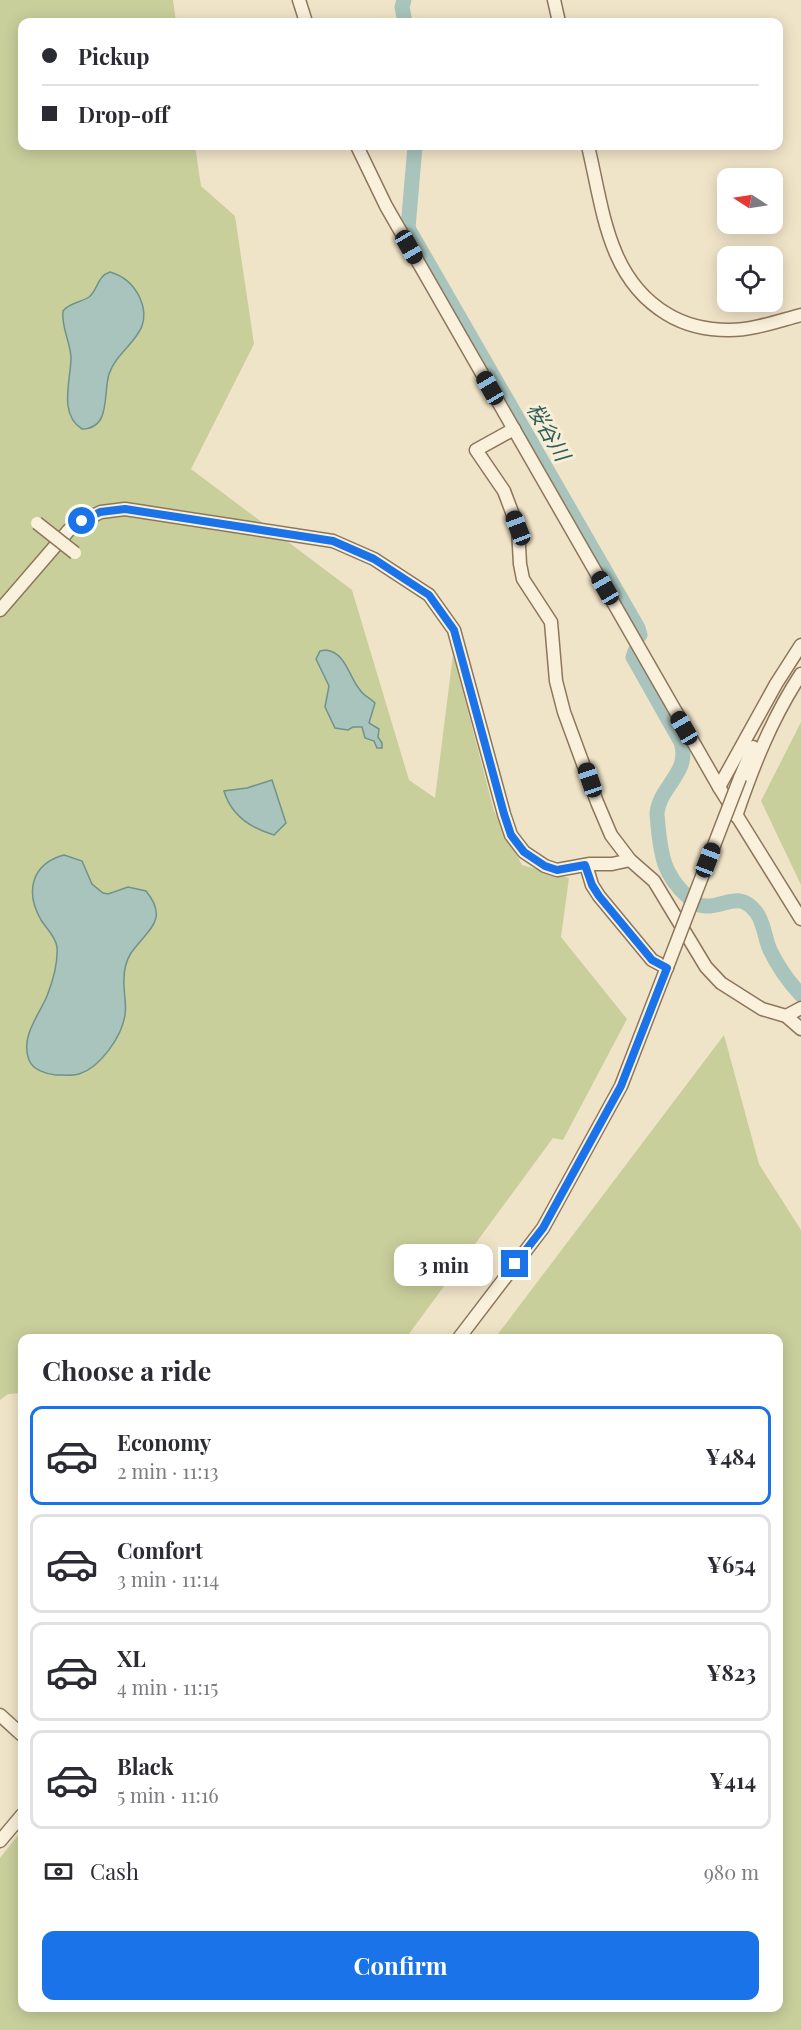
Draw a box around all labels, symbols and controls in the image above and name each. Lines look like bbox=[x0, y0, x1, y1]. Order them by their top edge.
text: Pickup bbox=[78, 41, 149, 71]
text: Drop-off bbox=[78, 99, 169, 129]
north arrow bbox=[717, 168, 783, 234]
map controls bbox=[717, 168, 783, 312]
car bbox=[392, 227, 426, 267]
button: locate bbox=[717, 246, 783, 312]
car bbox=[473, 368, 507, 408]
water label: 桜谷川 bbox=[522, 397, 579, 467]
route start bbox=[68, 507, 95, 534]
car bbox=[503, 508, 533, 548]
car bbox=[588, 568, 622, 608]
car bbox=[667, 708, 701, 748]
car bbox=[576, 760, 604, 800]
car bbox=[693, 840, 723, 880]
callout: 3 min bbox=[395, 1243, 494, 1285]
route end bbox=[501, 1250, 528, 1277]
text: 3 min bbox=[418, 1251, 469, 1278]
text: Choose a ride bbox=[42, 1352, 211, 1388]
text: Economy bbox=[117, 1427, 211, 1457]
icon: car bbox=[45, 1429, 99, 1483]
text: ¥484 bbox=[706, 1441, 756, 1471]
text: 2 min · 11:13 bbox=[117, 1457, 219, 1484]
text: Comfort bbox=[117, 1535, 203, 1565]
icon: car bbox=[45, 1537, 99, 1591]
text: ¥654 bbox=[707, 1549, 756, 1579]
text: 3 min · 11:14 bbox=[117, 1565, 219, 1592]
text: XL bbox=[117, 1643, 146, 1673]
icon: car bbox=[45, 1645, 99, 1699]
text: ¥823 bbox=[706, 1657, 756, 1687]
text: 4 min · 11:15 bbox=[117, 1673, 218, 1700]
text: Black bbox=[117, 1751, 174, 1781]
icon: car bbox=[45, 1753, 99, 1807]
text: ¥414 bbox=[709, 1765, 756, 1795]
text: 5 min · 11:16 bbox=[117, 1781, 219, 1808]
icon: cash bbox=[42, 1855, 75, 1888]
text: Cash bbox=[90, 1856, 139, 1886]
text: 980 m bbox=[704, 1858, 759, 1885]
button: Confirm bbox=[42, 1931, 759, 2000]

